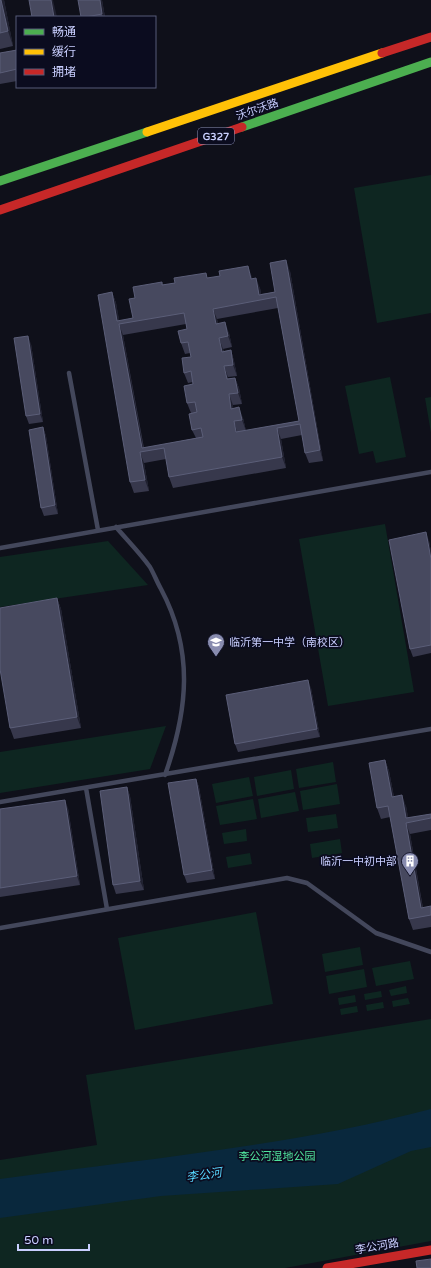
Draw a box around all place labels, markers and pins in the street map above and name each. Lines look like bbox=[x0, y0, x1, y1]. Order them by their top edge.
school or university icon: 临沂第一中学（南校区） bbox=[206, 632, 226, 657]
place label: 临沂第一中学（南校区） bbox=[229, 636, 350, 649]
building icon: 临沂一中初中部 bbox=[400, 851, 420, 876]
place label: 临沂一中初中部 bbox=[320, 855, 397, 868]

